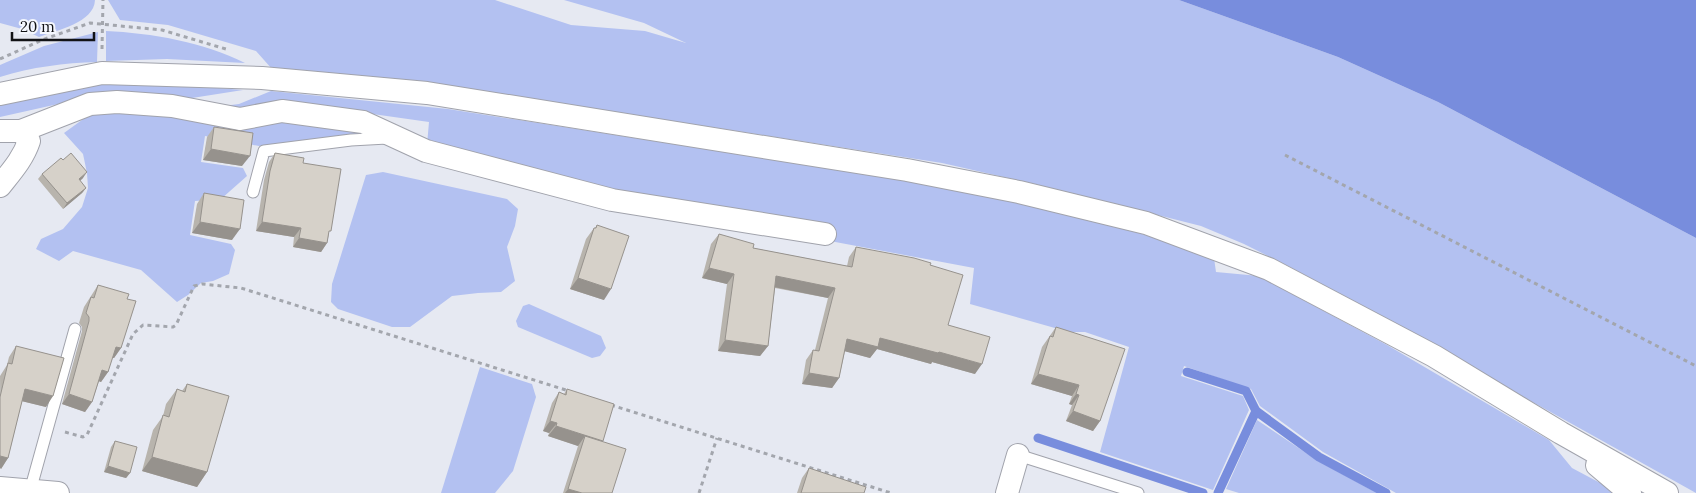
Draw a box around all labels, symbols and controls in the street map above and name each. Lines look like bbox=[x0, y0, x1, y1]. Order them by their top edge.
scale bar bbox=[12, 10, 95, 42]
text: 20 m bbox=[20, 17, 55, 36]

